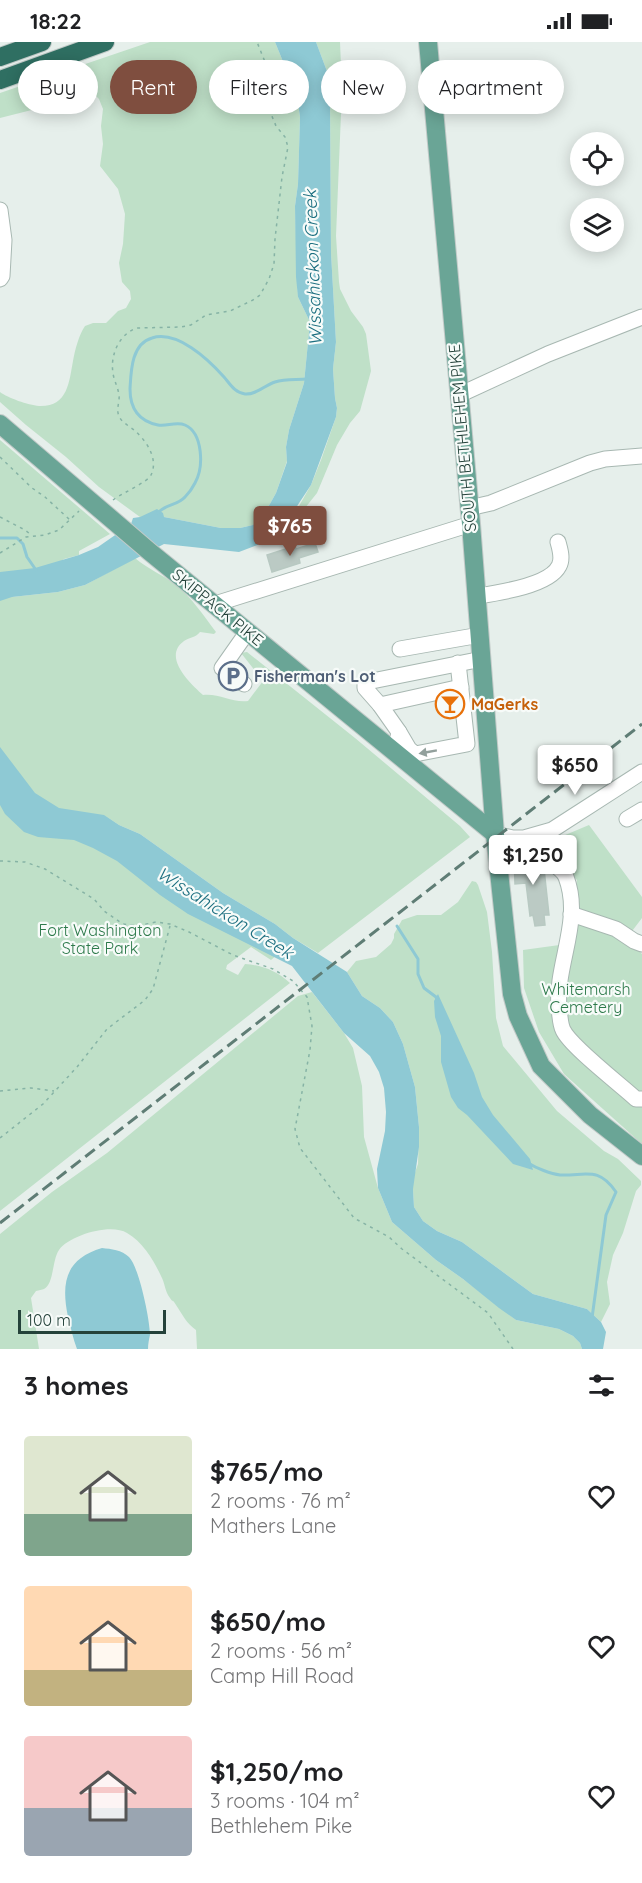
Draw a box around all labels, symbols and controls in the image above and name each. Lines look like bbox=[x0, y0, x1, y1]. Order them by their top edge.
text: 18:22 bbox=[30, 7, 82, 35]
chip: Buy bbox=[18, 60, 98, 114]
chip: Rent bbox=[110, 60, 197, 114]
chip: Filters bbox=[209, 60, 309, 114]
chip: New bbox=[321, 60, 406, 114]
chip: Apartment bbox=[418, 60, 564, 114]
map controls bbox=[570, 132, 624, 252]
button: locate bbox=[570, 132, 624, 186]
water label: Wissahickon Creek bbox=[298, 188, 327, 347]
button: layers bbox=[570, 198, 624, 252]
street label: SOUTH BETHLEHEM PIKE bbox=[444, 343, 480, 533]
pin: $765 bbox=[254, 506, 326, 557]
text: $765 bbox=[268, 513, 312, 538]
street label: SKIPPACK PIKE bbox=[168, 564, 268, 650]
parking icon: Fisherman's Lot bbox=[217, 660, 249, 692]
place label: Fisherman's Lot bbox=[254, 666, 376, 686]
bar icon: MaGerks bbox=[434, 688, 466, 720]
place label: MaGerks bbox=[471, 694, 538, 714]
pin: $650 bbox=[539, 745, 611, 796]
one-way arrow bbox=[418, 748, 437, 757]
text: $650 bbox=[552, 752, 598, 777]
pin: $1,250 bbox=[484, 835, 582, 886]
text: $1,250 bbox=[503, 842, 563, 867]
water label: Wissahickon Creek bbox=[153, 861, 299, 964]
park label: Fort Washington State Park bbox=[39, 920, 161, 958]
park label: Whitemarsh Cemetery bbox=[541, 979, 631, 1017]
scale bar bbox=[18, 1307, 166, 1334]
text: 100 m bbox=[27, 1310, 71, 1330]
text: 3 homes bbox=[24, 1369, 129, 1402]
icon: filters bbox=[585, 1369, 618, 1402]
text: $765/mo bbox=[210, 1455, 323, 1488]
icon: home bbox=[72, 1460, 144, 1532]
icon: heart bbox=[585, 1480, 618, 1513]
text: 2 rooms · 76 m² bbox=[210, 1488, 351, 1513]
text: Mathers Lane bbox=[210, 1513, 336, 1538]
text: $650/mo bbox=[210, 1605, 326, 1638]
icon: home bbox=[72, 1610, 144, 1682]
icon: heart bbox=[585, 1630, 618, 1663]
text: 2 rooms · 56 m² bbox=[210, 1638, 352, 1663]
text: Camp Hill Road bbox=[210, 1663, 354, 1688]
text: $1,250/mo bbox=[210, 1755, 343, 1788]
icon: home bbox=[72, 1760, 144, 1832]
icon: heart bbox=[585, 1780, 618, 1813]
text: 3 rooms · 104 m² bbox=[210, 1788, 360, 1813]
text: Bethlehem Pike bbox=[210, 1813, 352, 1838]

